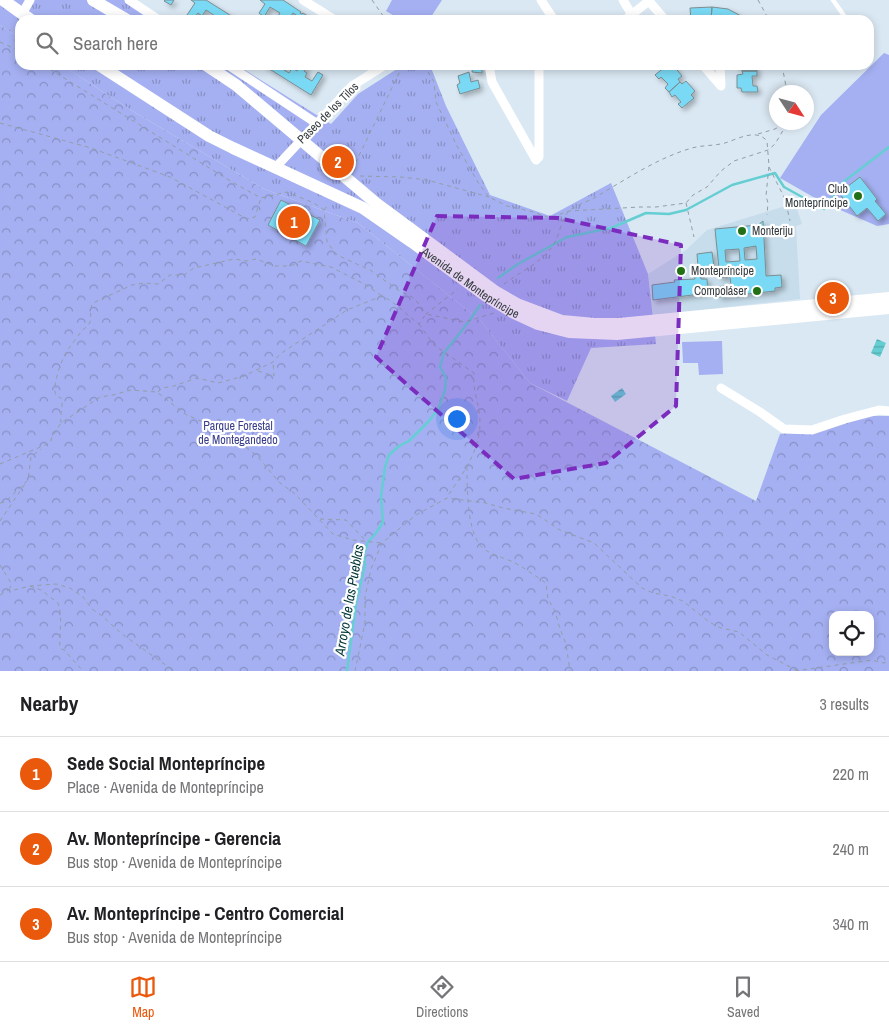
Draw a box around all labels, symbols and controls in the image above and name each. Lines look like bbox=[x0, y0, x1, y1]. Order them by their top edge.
search box bbox=[15, 15, 874, 70]
icon: search bbox=[33, 29, 61, 57]
text: Search here bbox=[73, 30, 158, 56]
street label: Paseo de los Tilos bbox=[294, 79, 362, 147]
north arrow bbox=[769, 85, 814, 130]
pin: 2 bbox=[322, 143, 354, 181]
place label: Club Montepríncipe bbox=[785, 181, 848, 211]
marker: Club Montepríncipe bbox=[852, 190, 864, 202]
pin: 1 bbox=[278, 203, 310, 241]
place label: Monteriju bbox=[752, 223, 793, 239]
marker: Monteriju bbox=[736, 225, 748, 237]
street label: Avenida de Montepríncipe bbox=[418, 243, 522, 322]
place label: Montepríncipe bbox=[691, 263, 754, 279]
marker: Montepríncipe bbox=[675, 265, 687, 277]
pin: 3 bbox=[817, 279, 849, 317]
place label: Compoláser bbox=[694, 283, 748, 299]
marker: Compoláser bbox=[751, 285, 763, 297]
your location bbox=[444, 406, 470, 432]
park label: Parque Forestal de Montegandedo bbox=[198, 418, 278, 448]
water label: Arroyo de las Pueblas bbox=[330, 543, 368, 658]
map controls bbox=[829, 611, 874, 656]
button: locate bbox=[829, 611, 874, 656]
text: Nearby bbox=[20, 689, 78, 718]
text: 3 results bbox=[819, 693, 869, 715]
text: Sede Social Montepríncipe bbox=[67, 750, 265, 776]
text: 1 bbox=[32, 763, 40, 785]
text: 220 m bbox=[833, 763, 869, 785]
text: Place · Avenida de Montepríncipe bbox=[67, 776, 264, 798]
text: Av. Montepríncipe - Gerencia bbox=[67, 825, 281, 851]
text: 2 bbox=[32, 838, 40, 860]
text: 240 m bbox=[833, 838, 869, 860]
text: Bus stop · Avenida de Montepríncipe bbox=[67, 851, 282, 873]
text: Av. Montepríncipe - Centro Comercial bbox=[67, 900, 344, 926]
text: 3 bbox=[32, 913, 40, 935]
text: 340 m bbox=[833, 913, 869, 935]
text: Bus stop · Avenida de Montepríncipe bbox=[67, 926, 282, 948]
tab: Map bbox=[129, 973, 157, 1021]
tab: Directions bbox=[416, 973, 468, 1021]
tab: Saved bbox=[727, 973, 760, 1021]

